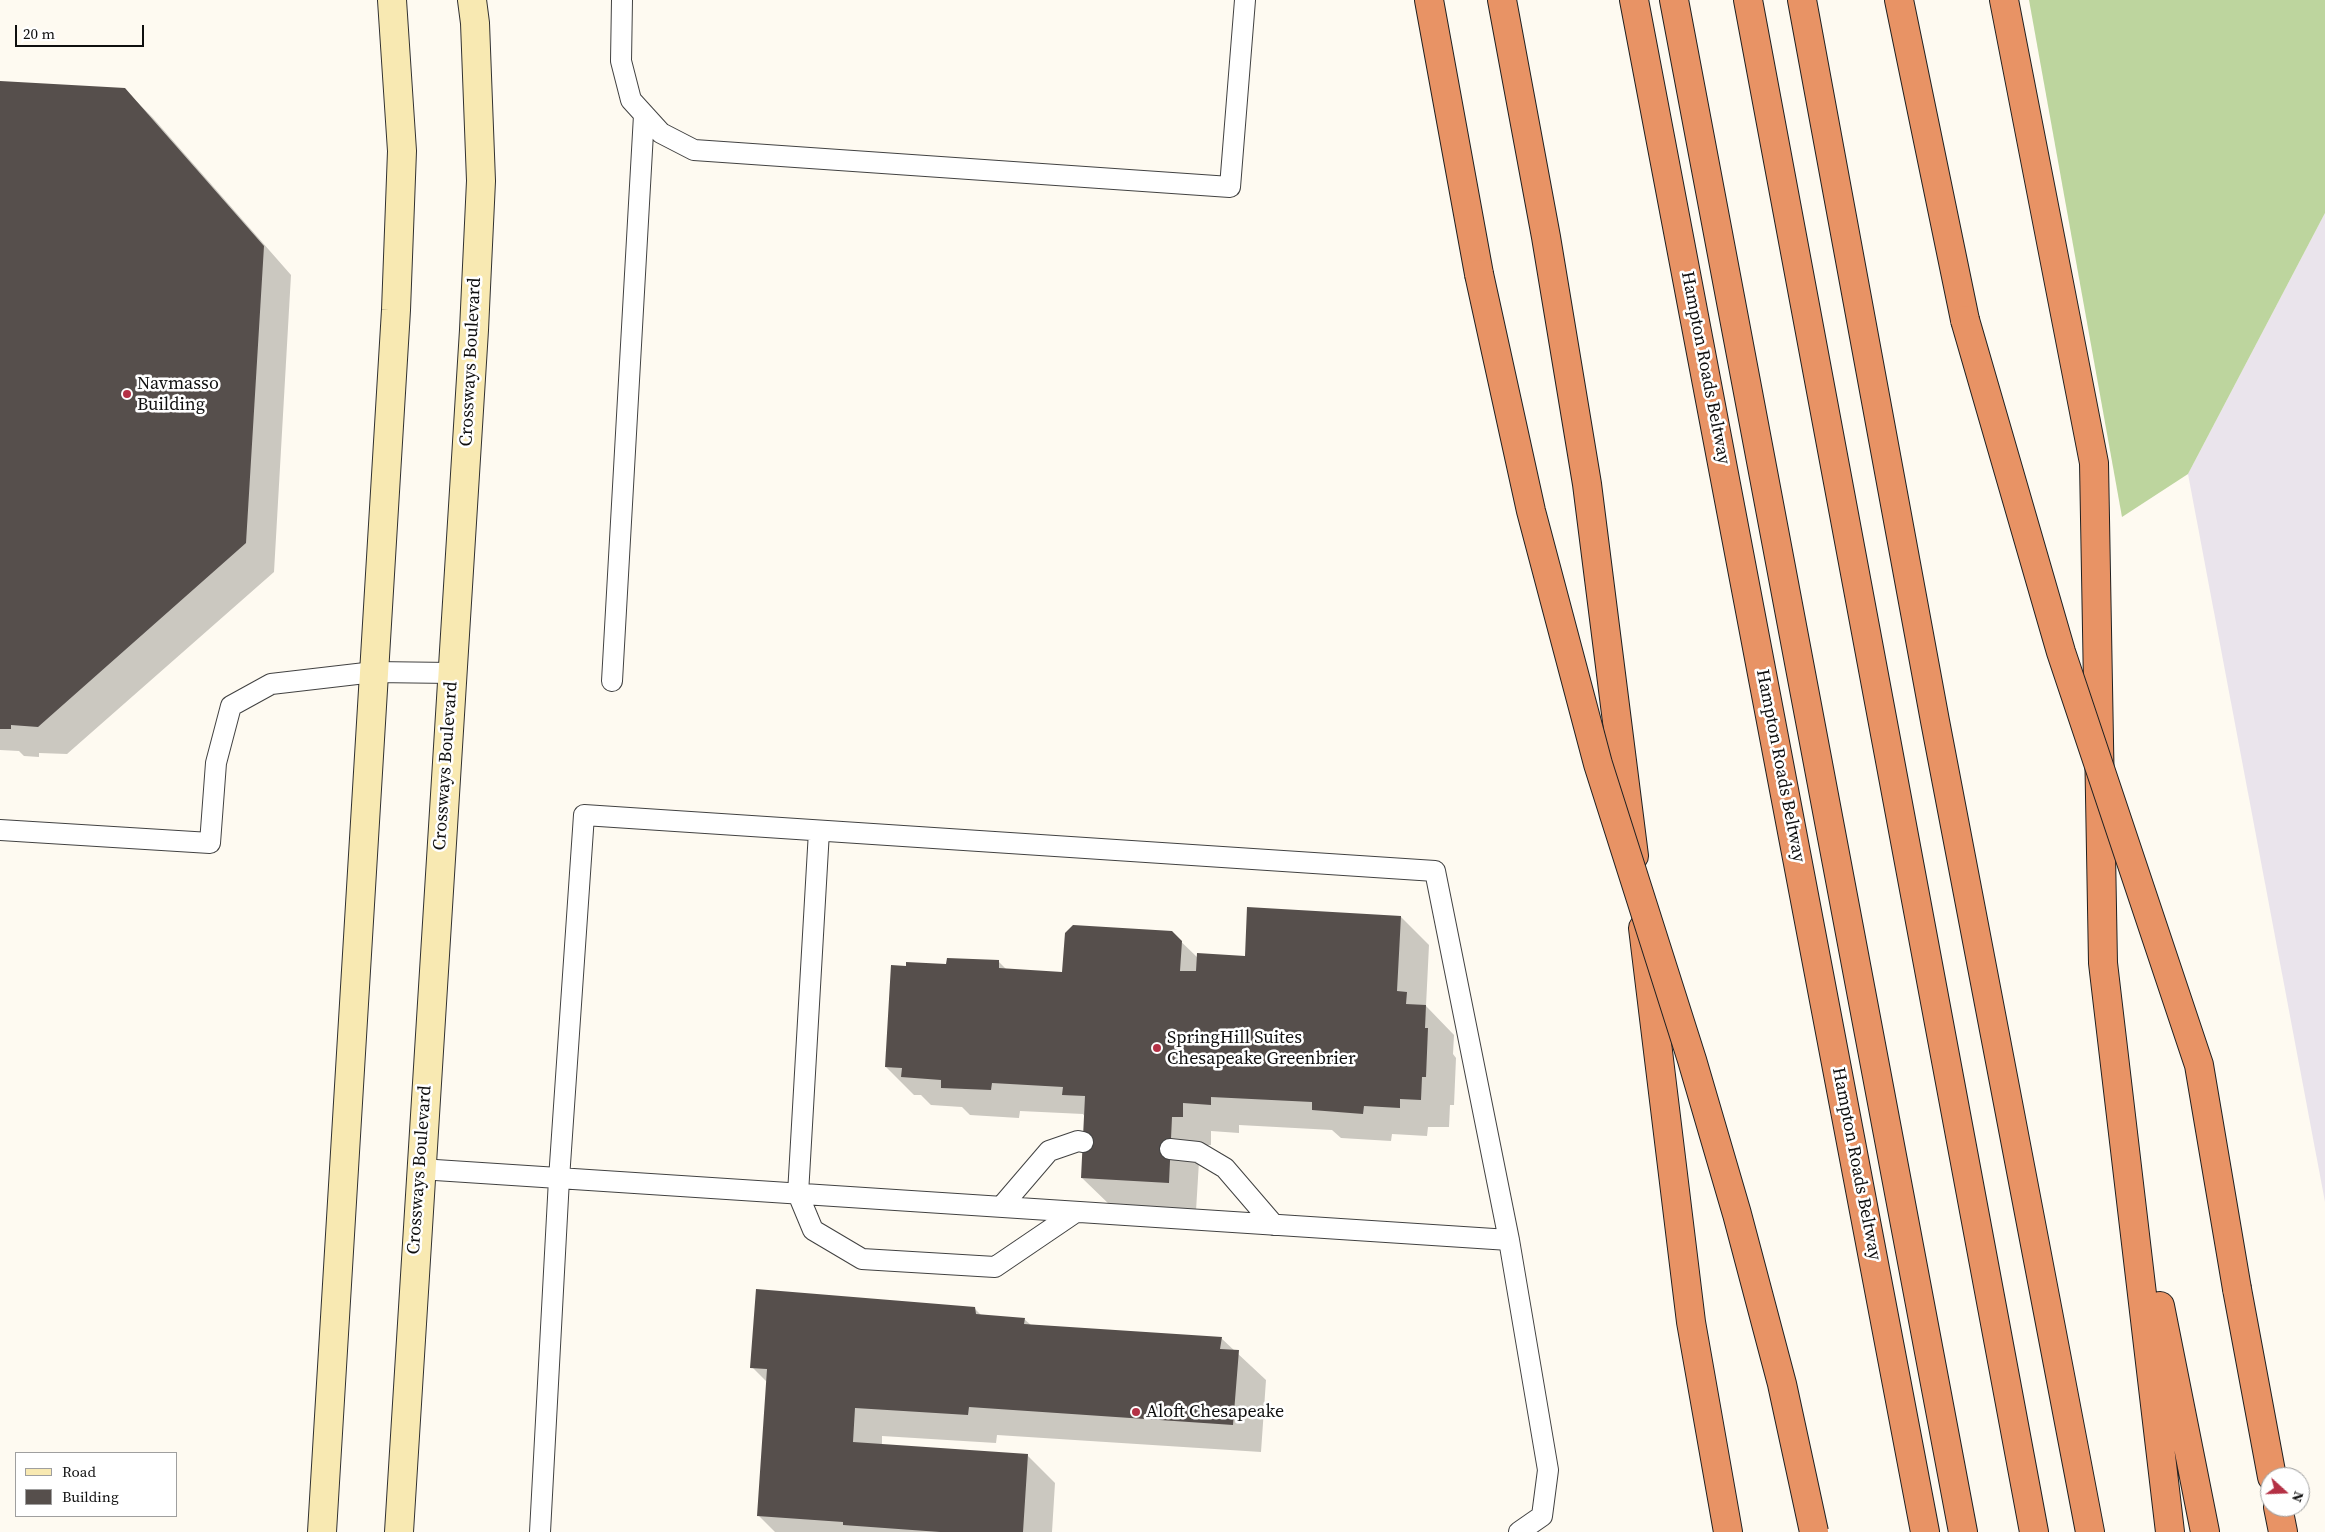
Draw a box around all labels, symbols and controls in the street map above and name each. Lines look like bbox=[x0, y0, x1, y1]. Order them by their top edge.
scale bar bbox=[18, 15, 146, 47]
text: 20 m bbox=[23, 23, 55, 44]
street label: Hampton Roads Beltway bbox=[1676, 270, 1734, 466]
street label: Crossways Boulevard bbox=[456, 277, 486, 447]
place label: Navmasso Building bbox=[137, 373, 219, 416]
marker: Navmasso Building bbox=[121, 388, 133, 400]
street label: Hampton Roads Beltway bbox=[1751, 668, 1809, 864]
street label: Crossways Boulevard bbox=[429, 681, 463, 851]
place label: SpringHill Suites Chesapeake Greenbrier bbox=[1167, 1027, 1356, 1070]
marker: SpringHill Suites Chesapeake Greenbrier bbox=[1151, 1042, 1163, 1054]
street label: Hampton Roads Beltway bbox=[1827, 1066, 1885, 1262]
street label: Crossways Boulevard bbox=[403, 1085, 437, 1255]
place label: Aloft Chesapeake bbox=[1146, 1401, 1284, 1423]
marker: Aloft Chesapeake bbox=[1130, 1406, 1142, 1418]
legend bbox=[15, 1452, 178, 1517]
text: Road bbox=[62, 1461, 96, 1482]
north arrow bbox=[2260, 1467, 2310, 1517]
text: Building bbox=[62, 1486, 119, 1507]
text: N bbox=[2287, 1489, 2309, 1505]

